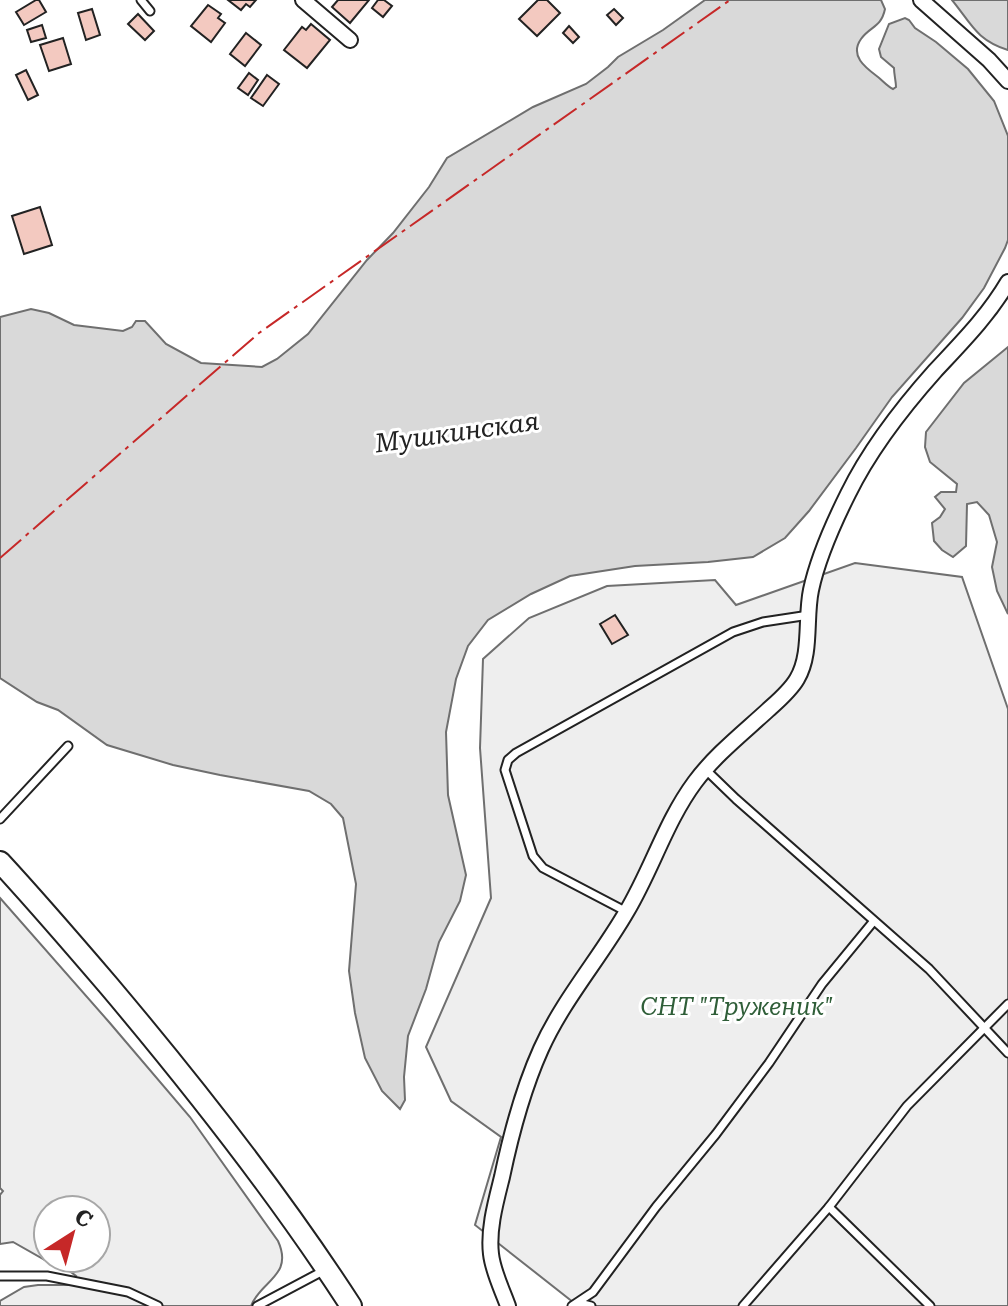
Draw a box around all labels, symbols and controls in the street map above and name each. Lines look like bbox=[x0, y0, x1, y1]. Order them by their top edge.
water label: Мушкинская bbox=[372, 406, 541, 459]
park label: СНТ "Труженик" bbox=[640, 993, 834, 1021]
north arrow bbox=[32, 1194, 112, 1274]
text: С bbox=[70, 1204, 97, 1233]

